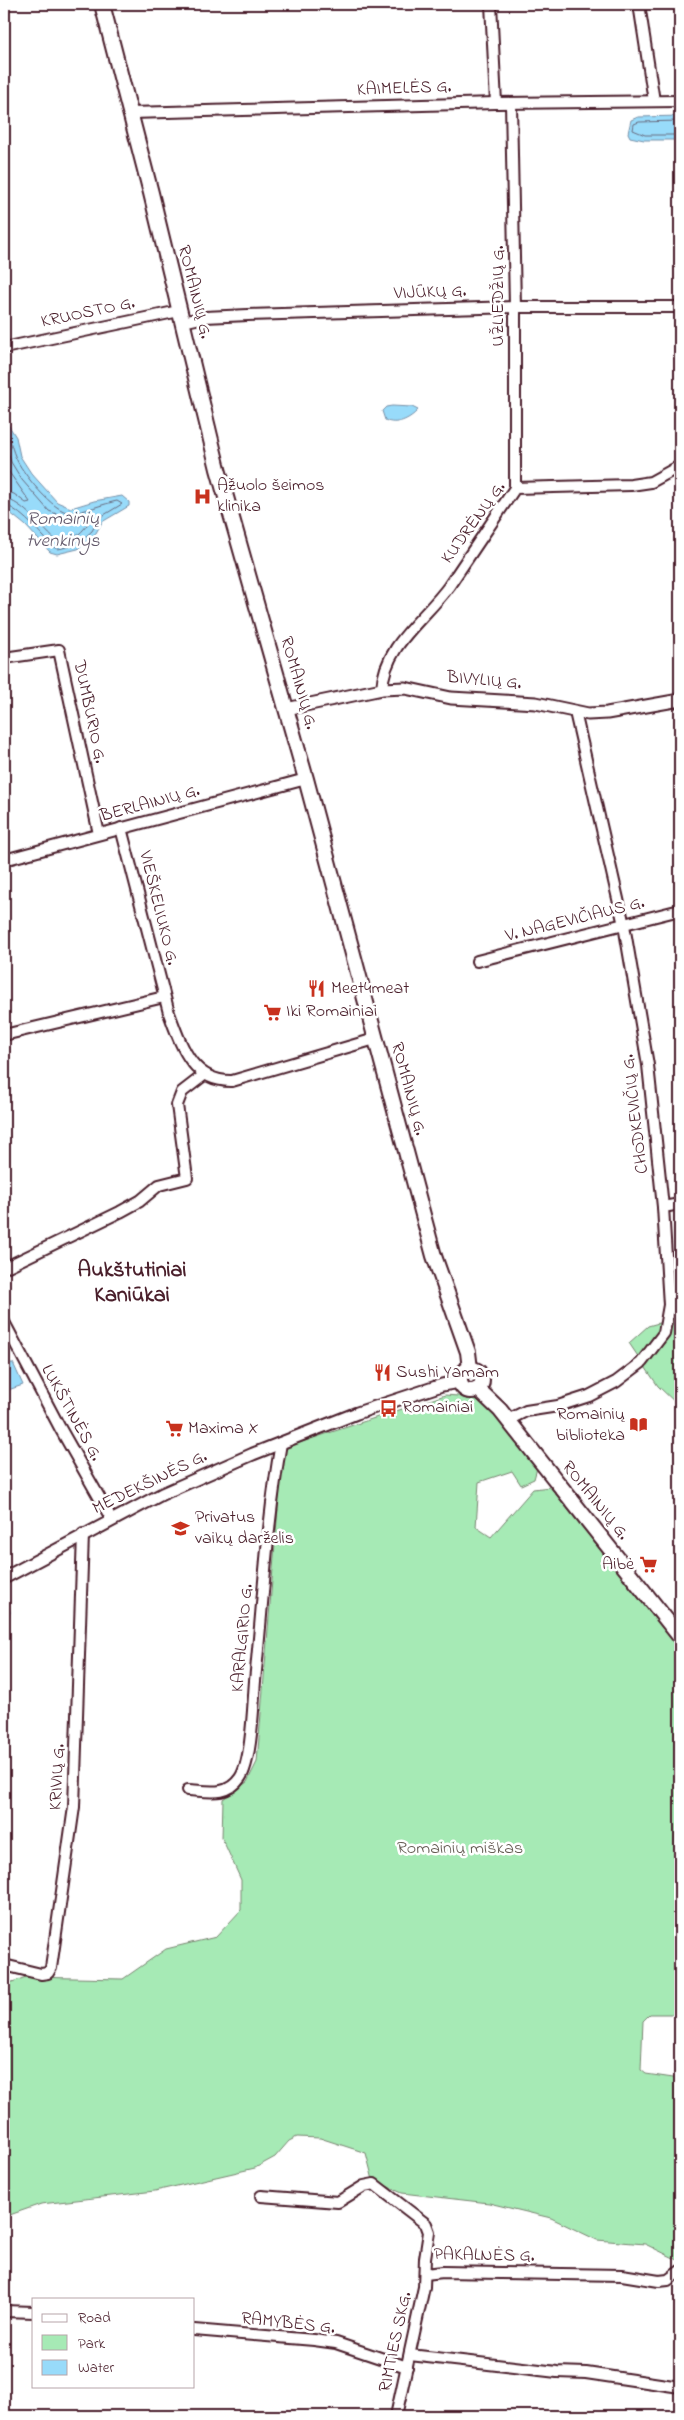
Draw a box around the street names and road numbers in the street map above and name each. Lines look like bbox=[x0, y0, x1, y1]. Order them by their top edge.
street label: KAIMELĖS G. bbox=[356, 74, 452, 104]
street label: ROMAINIŲ G. bbox=[170, 243, 218, 342]
street label: UŽLIEDŽIŲ G. bbox=[486, 245, 512, 347]
street label: VIJŪKŲ G. bbox=[392, 279, 467, 307]
street label: KRUOSTO G. bbox=[39, 290, 138, 336]
street label: KUDRĖNŲ G. bbox=[435, 476, 513, 570]
street label: ROMAINIŲ G. bbox=[272, 634, 324, 733]
street label: DUMBURIO G. bbox=[65, 657, 113, 766]
street label: BIVYLIŲ G. bbox=[445, 665, 523, 697]
street label: BERLAINIŲ G. bbox=[96, 778, 203, 830]
street label: VIEŠKELIUKO G. bbox=[131, 847, 185, 968]
street label: V. NAGEVIČIAUS G. bbox=[502, 890, 648, 950]
street label: ROMAINIŲ G. bbox=[383, 1040, 433, 1139]
street label: CHODKEVIČIŲ G. bbox=[616, 1052, 656, 1175]
street label: LUKŠTINĖS G. bbox=[34, 1360, 108, 1466]
street label: MEDEKŠINĖS G. bbox=[88, 1444, 212, 1522]
street label: ROMAINIŲ G. bbox=[555, 1456, 635, 1547]
street label: KARALGIRIO G. bbox=[225, 1583, 261, 1693]
street label: KRIVIŲ G. bbox=[43, 1743, 73, 1811]
street label: PAKALNĖS G. bbox=[433, 2242, 535, 2270]
street label: RIMTIES SKG. bbox=[373, 2289, 419, 2395]
street label: RAMYBĖS G. bbox=[240, 2306, 337, 2342]

